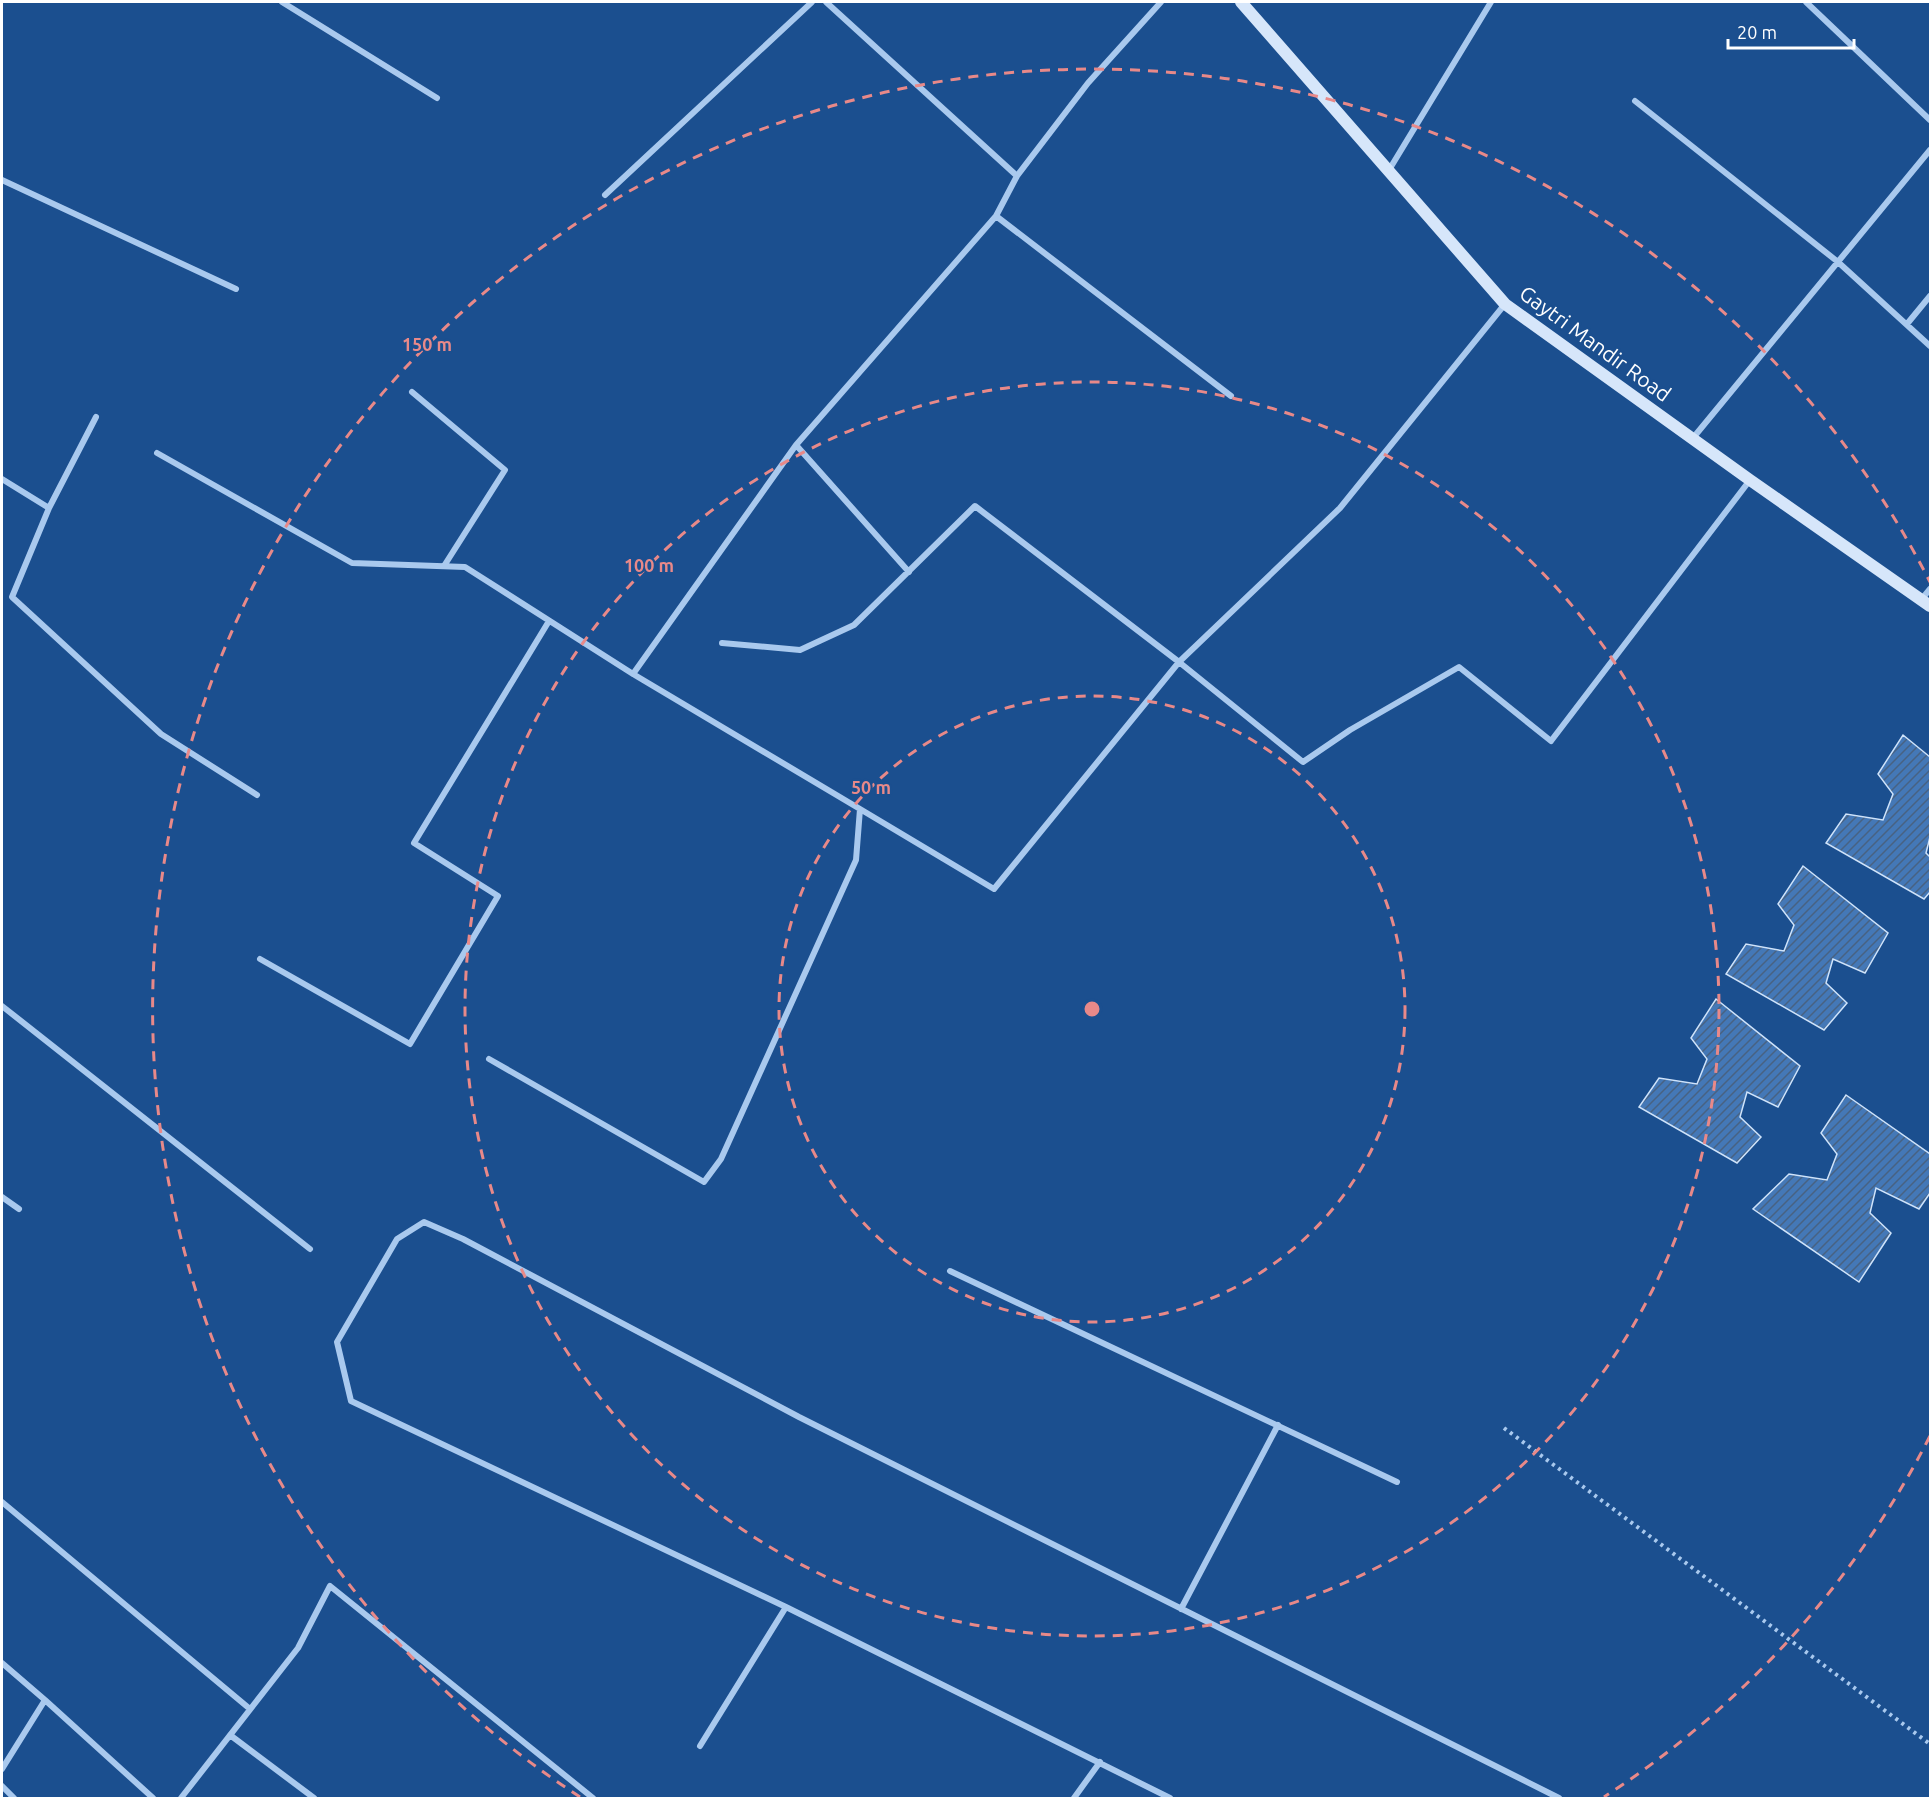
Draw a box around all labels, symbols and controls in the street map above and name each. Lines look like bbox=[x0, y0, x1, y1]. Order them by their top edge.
scale bar bbox=[1728, 12, 1854, 50]
text: 20 m bbox=[1737, 22, 1777, 42]
street label: Gaytri Mandir Road bbox=[1516, 280, 1676, 406]
text: 150 m bbox=[402, 334, 452, 354]
text: 100 m bbox=[624, 555, 674, 575]
text: 50 m bbox=[851, 777, 891, 797]
centre of rings bbox=[1082, 999, 1102, 1019]

